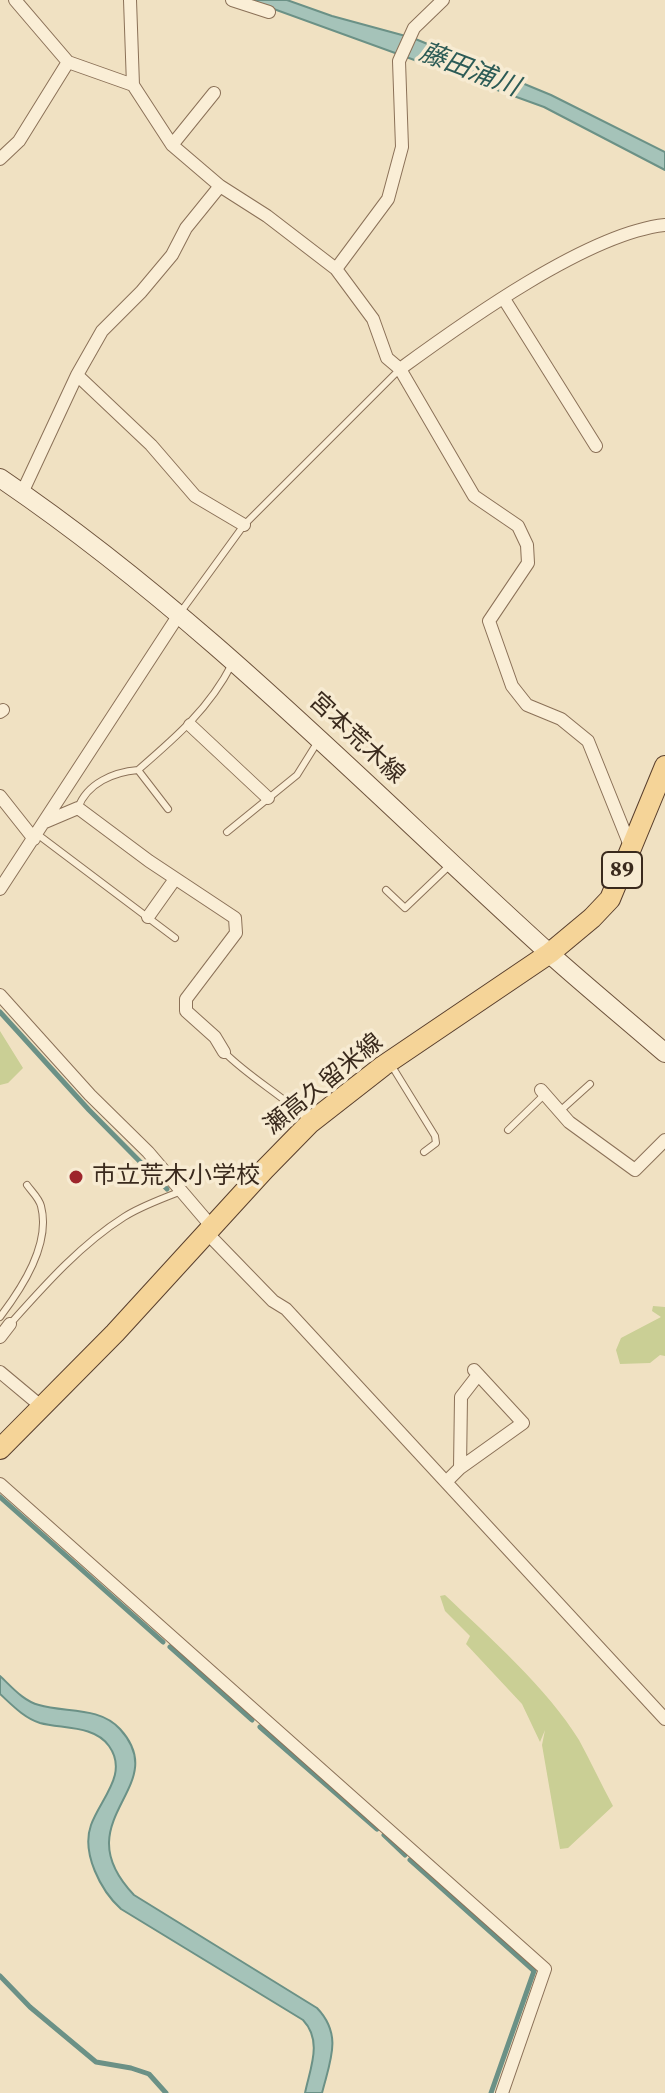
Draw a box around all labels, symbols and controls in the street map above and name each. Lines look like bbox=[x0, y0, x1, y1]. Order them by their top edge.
water label: 藤田浦川 bbox=[415, 38, 523, 104]
street label: 宮本荒木線 bbox=[302, 688, 410, 790]
road number: 89 bbox=[602, 852, 642, 888]
street label: 瀬高久留米線 bbox=[259, 1028, 389, 1142]
place label: 市立荒木小学校 bbox=[92, 1163, 260, 1191]
marker: 市立荒木小学校 bbox=[67, 1168, 85, 1186]

